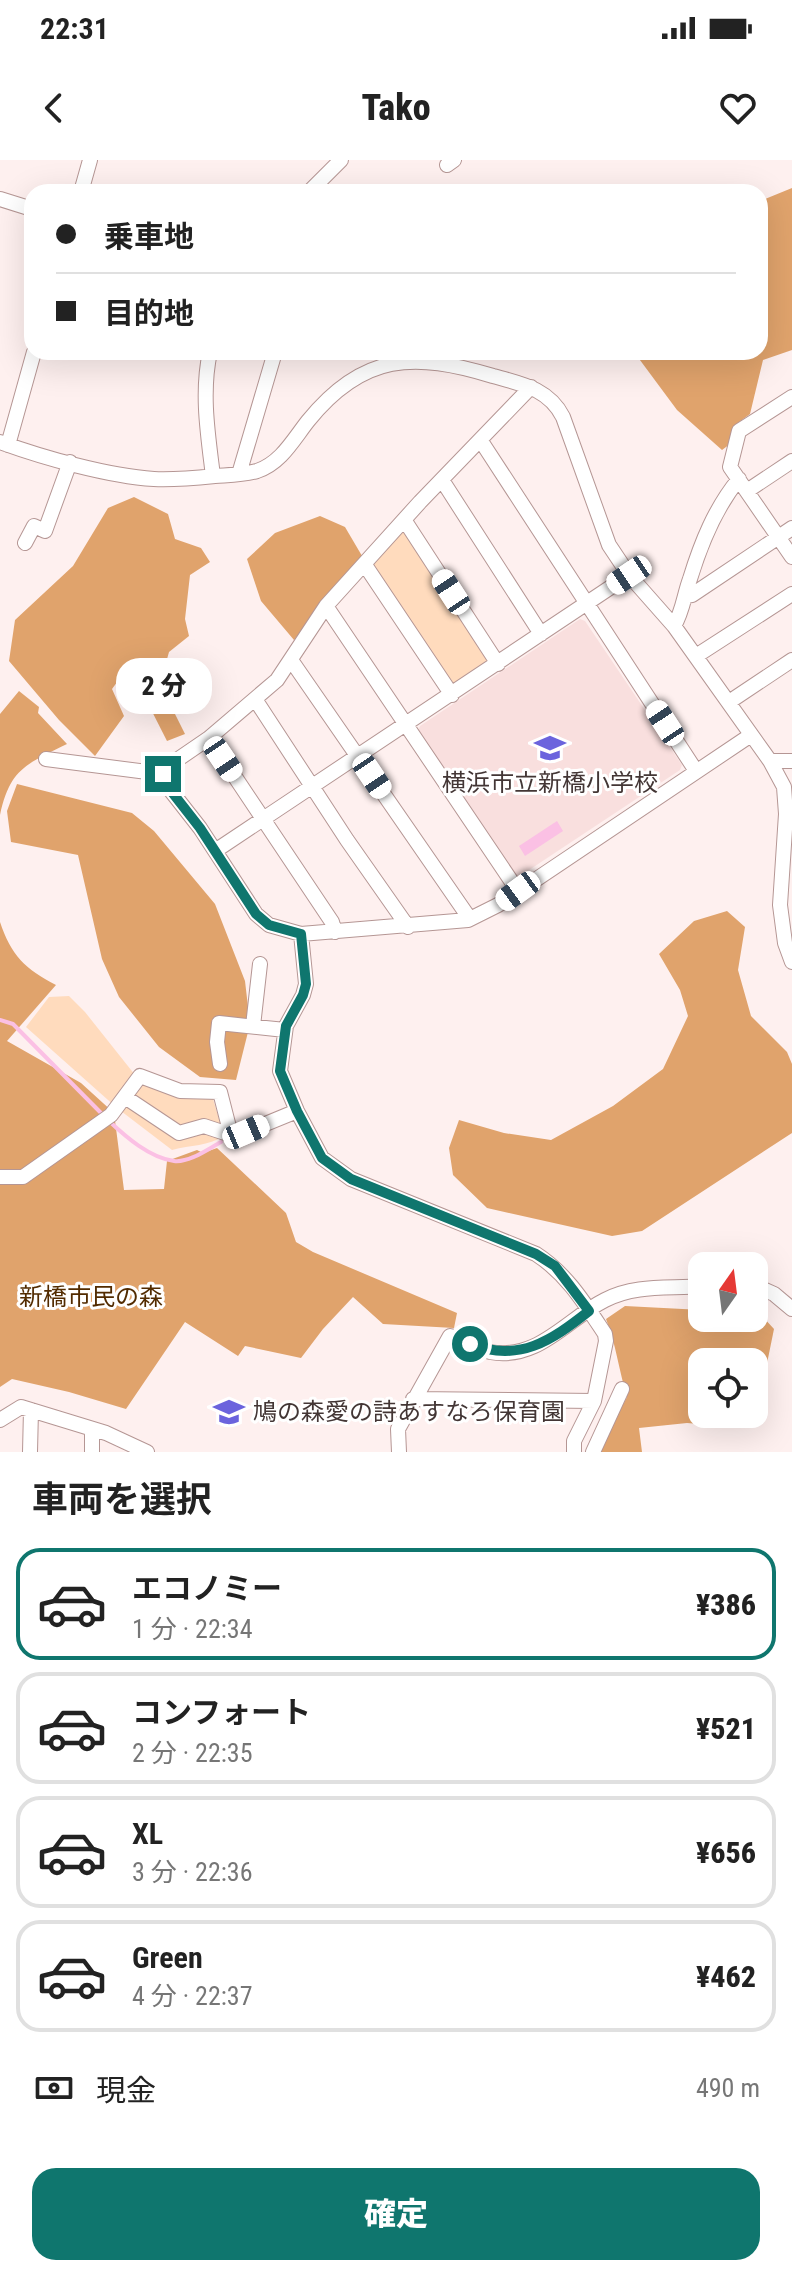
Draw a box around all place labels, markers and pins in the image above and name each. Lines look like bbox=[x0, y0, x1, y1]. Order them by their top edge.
school or university icon: 横浜市立新橋小学校 bbox=[533, 731, 567, 765]
place label: 横浜市立新橋小学校 bbox=[442, 769, 658, 797]
school or university icon: 鳩の森愛の詩あすなろ保育園 bbox=[212, 1395, 246, 1429]
place label: 鳩の森愛の詩あすなろ保育園 bbox=[253, 1398, 565, 1426]

